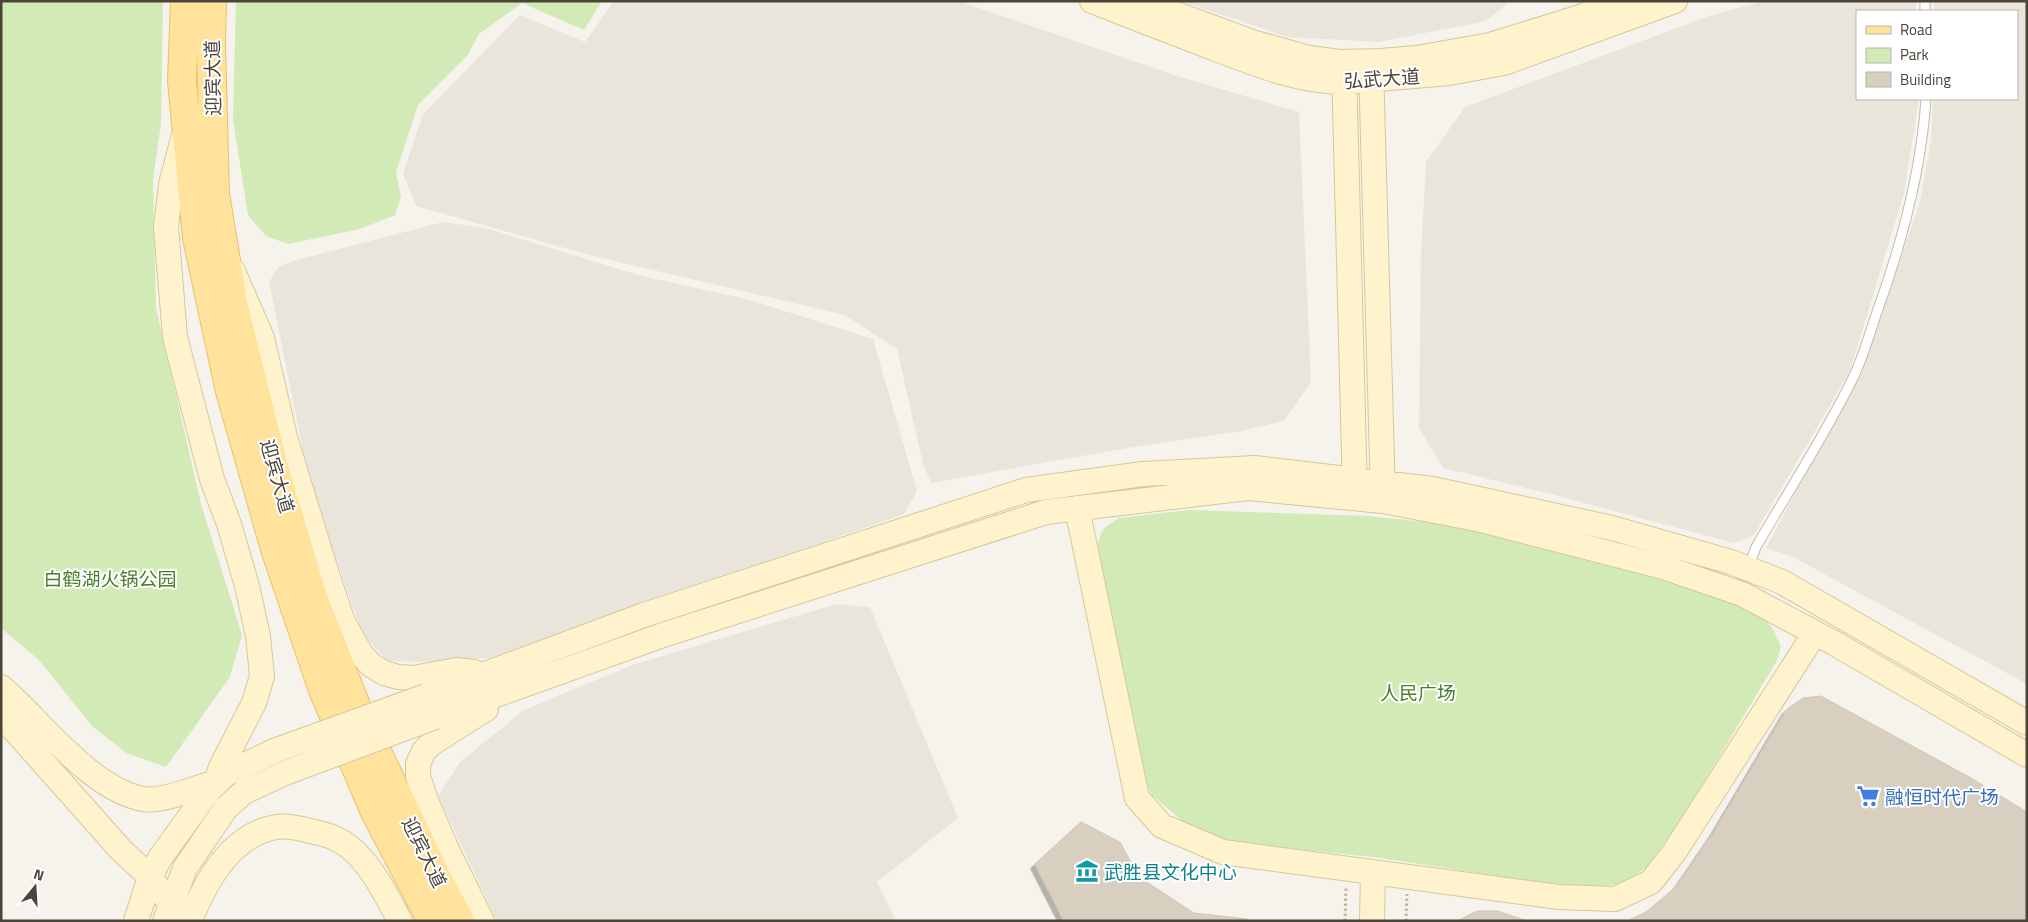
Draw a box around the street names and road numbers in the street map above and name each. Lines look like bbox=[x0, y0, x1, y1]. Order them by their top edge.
street label: 迎宾大道 bbox=[197, 40, 227, 116]
street label: 弘武大道 bbox=[1343, 61, 1421, 95]
street label: 迎宾大道 bbox=[254, 435, 302, 517]
street label: 迎宾大道 bbox=[395, 811, 455, 893]

